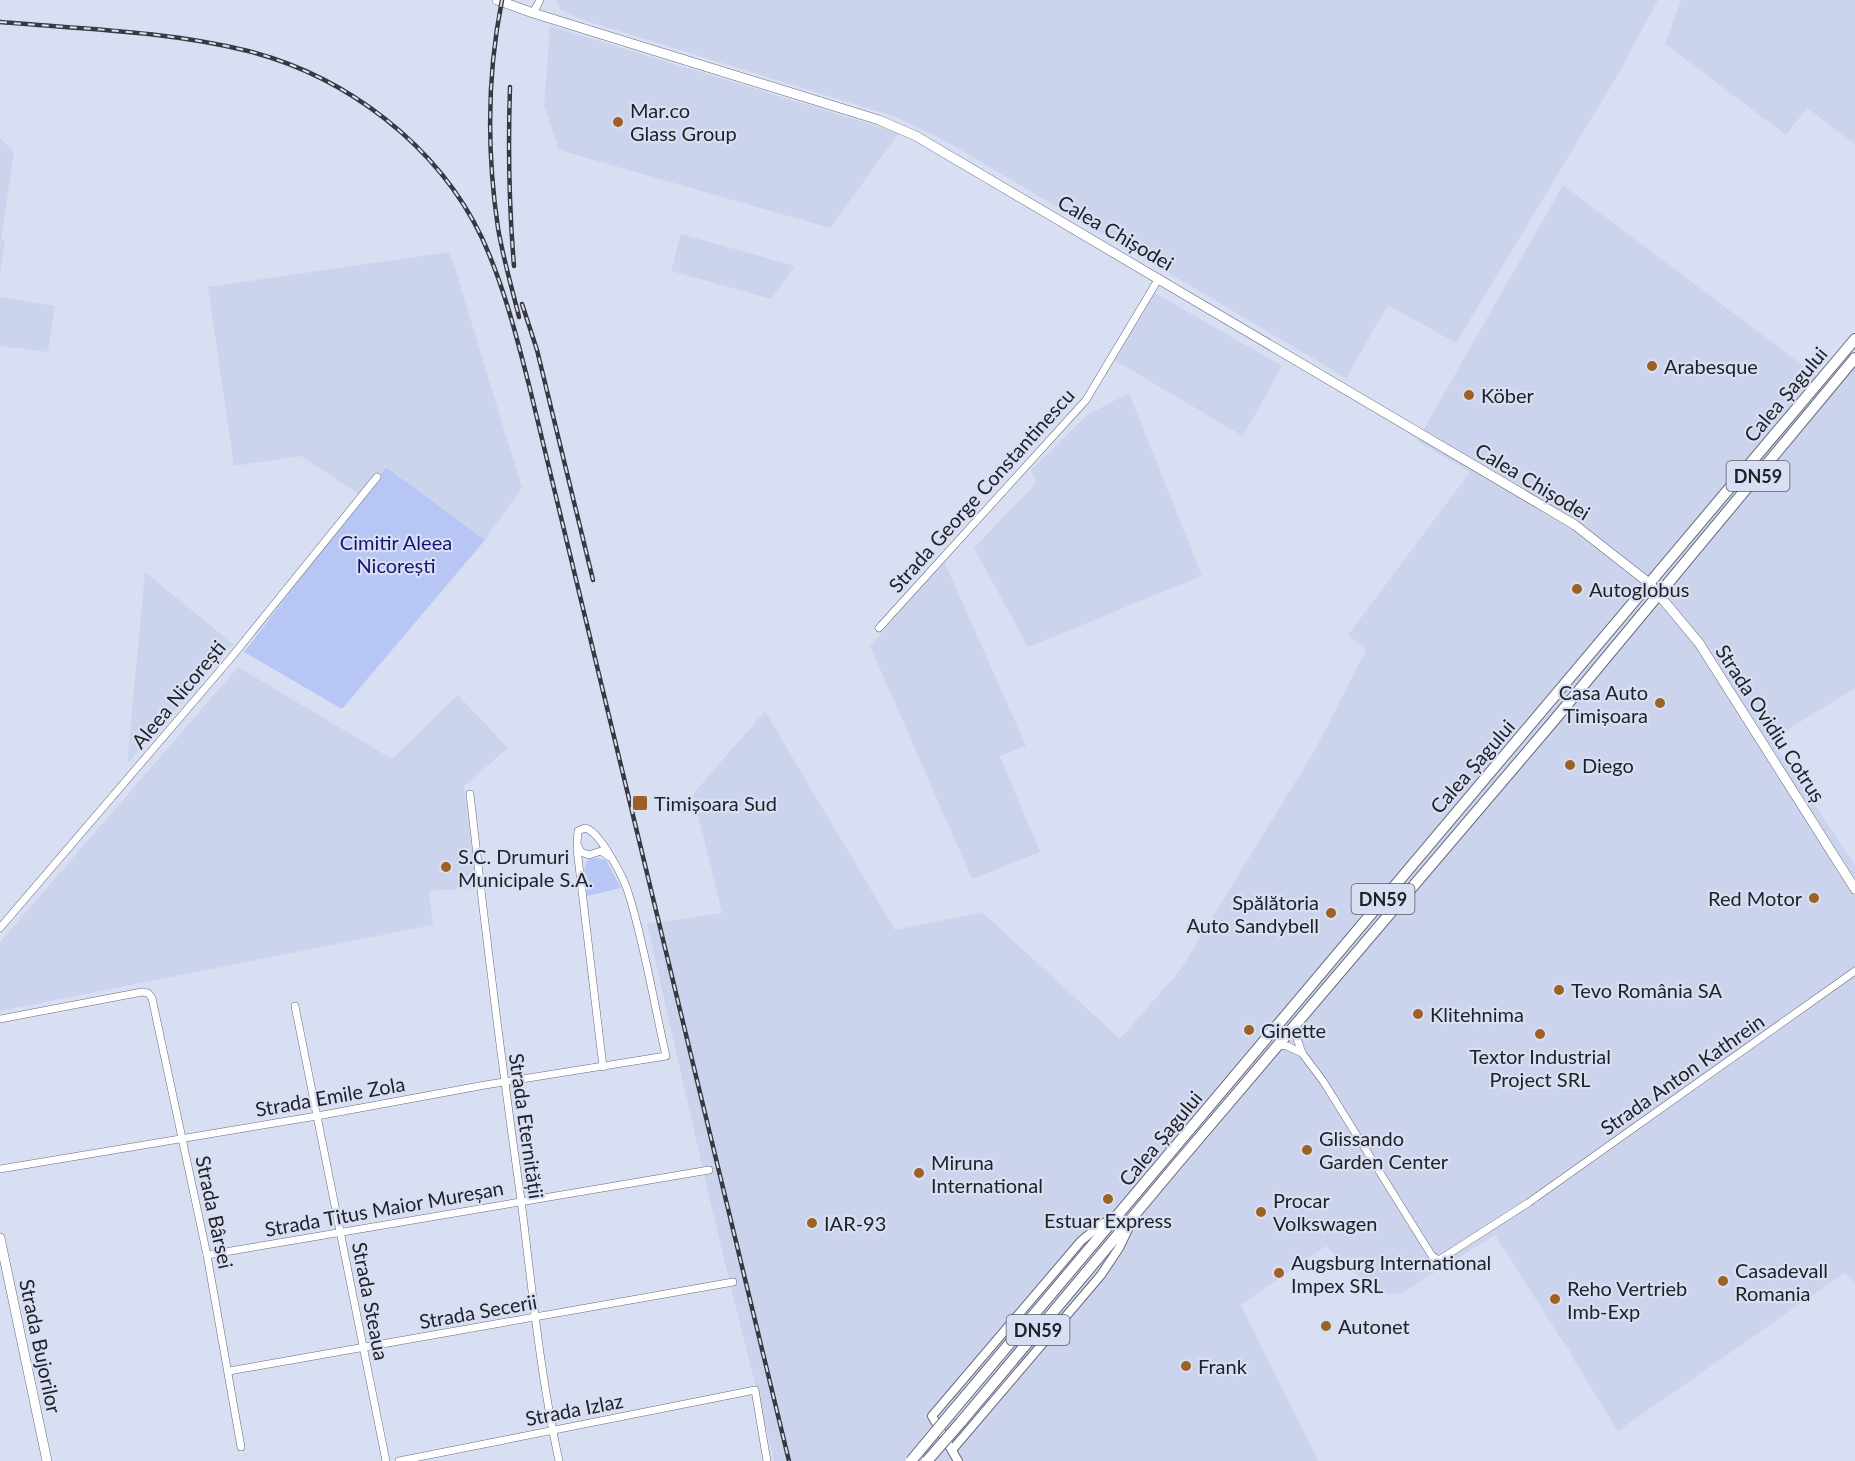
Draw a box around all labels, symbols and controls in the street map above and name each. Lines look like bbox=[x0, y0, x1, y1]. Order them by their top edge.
place label: Mar.co Glass Group bbox=[630, 98, 737, 145]
marker: Mar.co Glass Group bbox=[611, 115, 625, 129]
street label: Calea Chișodei bbox=[1054, 189, 1178, 275]
street label: Calea Șagului bbox=[1738, 342, 1832, 446]
place label: Arabesque bbox=[1664, 354, 1758, 378]
marker: Arabesque bbox=[1645, 359, 1659, 373]
street label: Strada George Constantinescu bbox=[883, 383, 1079, 597]
place label: Köber bbox=[1481, 383, 1535, 407]
marker: Köber bbox=[1462, 388, 1476, 402]
street label: Calea Chișodei bbox=[1471, 437, 1595, 525]
road number: DN59 bbox=[1726, 461, 1790, 491]
park label: Cimitir Aleea Nicorești bbox=[340, 530, 452, 577]
place label: Autoglobus bbox=[1589, 577, 1689, 601]
marker: Autoglobus bbox=[1570, 582, 1584, 596]
street label: Aleea Nicorești bbox=[126, 635, 230, 753]
street label: Strada Ovidiu Cotruș bbox=[1711, 640, 1831, 806]
place label: Casa Auto Timișoara bbox=[1559, 680, 1648, 727]
marker: Casa Auto Timișoara bbox=[1653, 696, 1667, 710]
street label: Calea Șagului bbox=[1425, 714, 1519, 818]
place label: Diego bbox=[1582, 753, 1634, 777]
marker: Diego bbox=[1563, 758, 1577, 772]
place label: Timișoara Sud bbox=[654, 791, 777, 815]
marker: Timișoara Sud bbox=[631, 794, 649, 812]
place label: S.C. Drumuri Municipale S.A. bbox=[458, 844, 593, 891]
marker: S.C. Drumuri Municipale S.A. bbox=[439, 860, 453, 874]
road number: DN59 bbox=[1352, 884, 1414, 914]
place label: Red Motor bbox=[1708, 886, 1803, 910]
place label: Spălătoria Auto Sandybell bbox=[1186, 890, 1319, 937]
marker: Red Motor bbox=[1807, 891, 1821, 905]
marker: Spălătoria Auto Sandybell bbox=[1324, 906, 1338, 920]
place label: Tevo România SA bbox=[1571, 978, 1722, 1002]
marker: Tevo România SA bbox=[1552, 983, 1566, 997]
place label: Klitehnima bbox=[1430, 1002, 1524, 1026]
marker: Klitehnima bbox=[1411, 1007, 1425, 1021]
street label: Strada Anton Kathrein bbox=[1596, 1008, 1768, 1140]
place label: Ginette bbox=[1261, 1018, 1326, 1042]
marker: Ginette bbox=[1242, 1023, 1256, 1037]
marker: Textor Industrial Project SRL bbox=[1533, 1027, 1547, 1041]
place label: Textor Industrial Project SRL bbox=[1469, 1044, 1611, 1091]
street label: Strada Eternității bbox=[505, 1052, 549, 1200]
street label: Strada Emile Zola bbox=[253, 1071, 407, 1121]
street label: Calea Șagului bbox=[1113, 1086, 1207, 1190]
place label: Glissando Garden Center bbox=[1319, 1126, 1449, 1173]
marker: Glissando Garden Center bbox=[1300, 1143, 1314, 1157]
place label: Miruna International bbox=[931, 1150, 1043, 1197]
street label: Strada Bârsei bbox=[191, 1153, 239, 1271]
marker: Miruna International bbox=[912, 1166, 926, 1180]
street label: Strada Titus Maior Mureșan bbox=[263, 1175, 505, 1241]
place label: Procar Volkswagen bbox=[1273, 1188, 1377, 1235]
marker: Estuar Express bbox=[1101, 1192, 1115, 1206]
marker: Procar Volkswagen bbox=[1254, 1205, 1268, 1219]
place label: Estuar Express bbox=[1044, 1208, 1172, 1232]
place label: IAR-93 bbox=[824, 1211, 886, 1235]
marker: IAR-93 bbox=[805, 1216, 819, 1230]
street label: Strada Steaua bbox=[348, 1240, 394, 1362]
place label: Augsburg International Impex SRL bbox=[1291, 1250, 1491, 1297]
place label: Casadevall Romania bbox=[1735, 1258, 1828, 1305]
marker: Augsburg International Impex SRL bbox=[1272, 1266, 1286, 1280]
marker: Casadevall Romania bbox=[1716, 1274, 1730, 1288]
place label: Reho Vertrieb Imb-Exp bbox=[1567, 1276, 1687, 1323]
street label: Strada Bujorilor bbox=[15, 1277, 67, 1416]
street label: Strada Secerii bbox=[417, 1289, 539, 1333]
marker: Reho Vertrieb Imb-Exp bbox=[1548, 1292, 1562, 1306]
place label: Autonet bbox=[1338, 1314, 1410, 1338]
road number: DN59 bbox=[1006, 1315, 1070, 1345]
marker: Autonet bbox=[1319, 1319, 1333, 1333]
place label: Frank bbox=[1198, 1354, 1248, 1378]
marker: Frank bbox=[1179, 1359, 1193, 1373]
street label: Strada Izlaz bbox=[523, 1388, 625, 1430]

